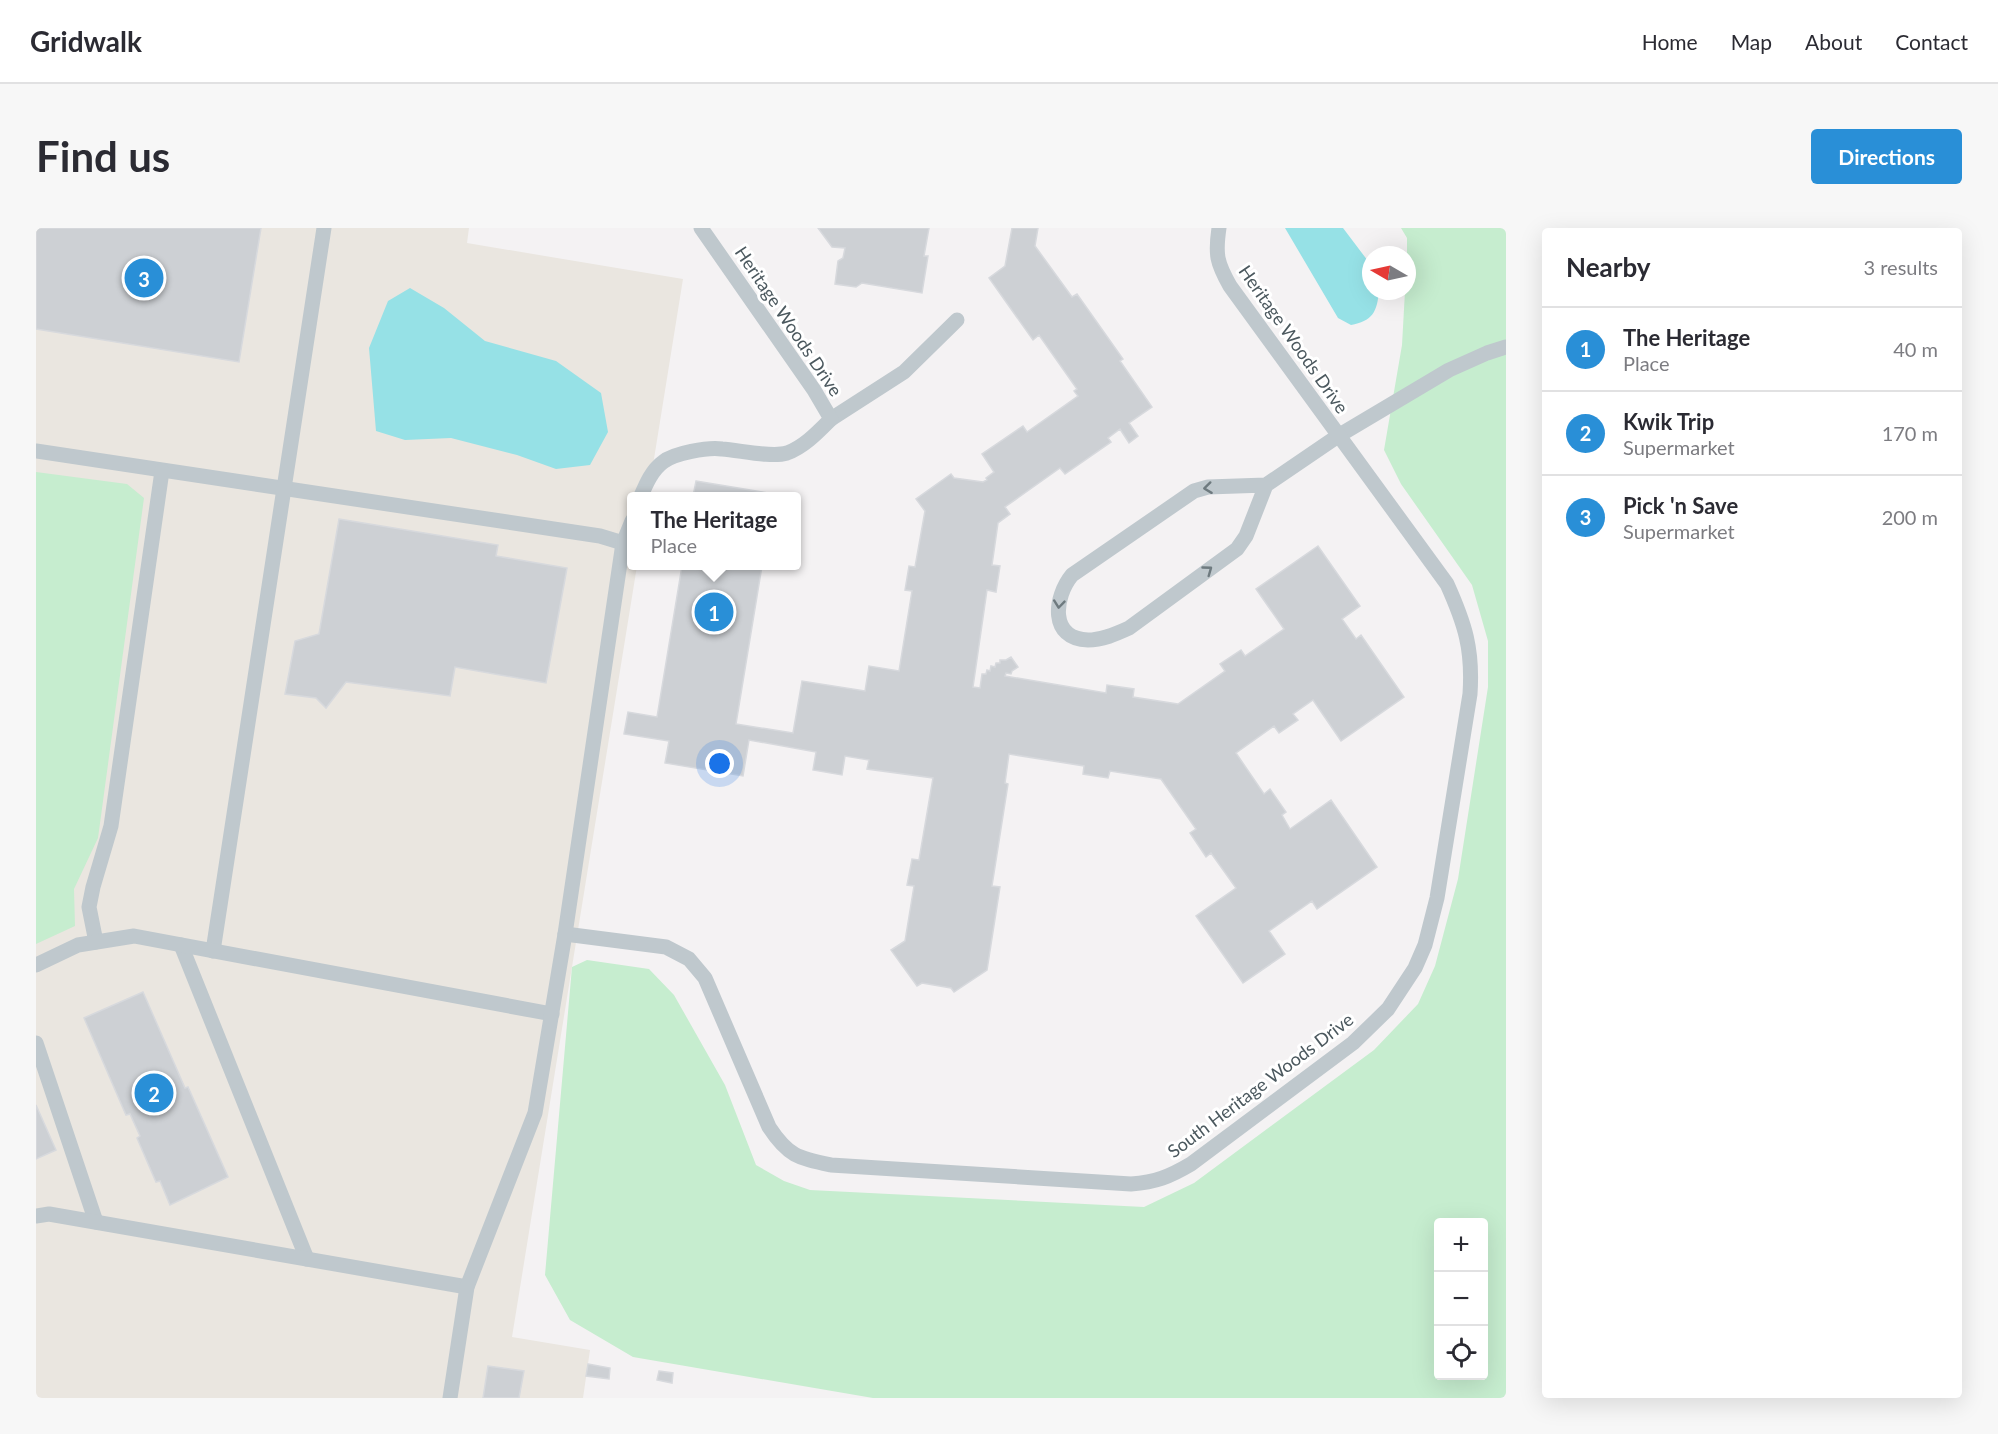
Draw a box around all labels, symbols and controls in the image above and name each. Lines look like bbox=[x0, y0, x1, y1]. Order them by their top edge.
text: Gridwalk bbox=[30, 24, 142, 58]
text: Home bbox=[1642, 29, 1698, 54]
text: Map bbox=[1731, 29, 1772, 54]
text: About bbox=[1805, 29, 1862, 54]
text: Contact bbox=[1895, 29, 1968, 54]
button: Directions bbox=[1811, 129, 1962, 184]
text: Find us bbox=[36, 131, 170, 181]
street label: Heritage Woods Drive bbox=[731, 242, 847, 400]
north arrow bbox=[1362, 246, 1416, 300]
text: Nearby bbox=[1566, 251, 1651, 283]
text: 3 results bbox=[1863, 255, 1938, 279]
pin: 3 bbox=[124, 256, 164, 300]
street label: Heritage Woods Drive bbox=[1235, 261, 1353, 417]
text: The Heritage bbox=[1623, 324, 1750, 351]
text: 1 bbox=[1580, 337, 1591, 361]
text: 40 m bbox=[1893, 337, 1938, 361]
text: Place bbox=[1623, 351, 1670, 375]
text: Kwik Trip bbox=[1623, 408, 1714, 435]
text: 2 bbox=[1580, 421, 1591, 445]
text: 170 m bbox=[1882, 421, 1938, 445]
text: Supermarket bbox=[1623, 435, 1735, 459]
one-way arrow bbox=[1203, 482, 1212, 494]
popup bbox=[627, 492, 801, 570]
text: Pick 'n Save bbox=[1623, 492, 1738, 519]
text: 3 bbox=[1580, 505, 1591, 529]
text: 200 m bbox=[1882, 505, 1938, 529]
text: The Heritage bbox=[650, 506, 778, 533]
text: Supermarket bbox=[1623, 519, 1735, 543]
text: Place bbox=[650, 533, 697, 557]
one-way arrow bbox=[1202, 566, 1213, 577]
pin: 1 bbox=[694, 590, 734, 634]
one-way arrow bbox=[1054, 599, 1066, 609]
your location bbox=[705, 749, 734, 778]
street label: South Heritage Woods Drive bbox=[1163, 1008, 1357, 1162]
pin: 2 bbox=[134, 1070, 174, 1116]
map controls bbox=[1434, 1218, 1488, 1380]
button: + bbox=[1434, 1218, 1488, 1272]
button: − bbox=[1434, 1272, 1488, 1326]
button: locate bbox=[1434, 1326, 1488, 1380]

